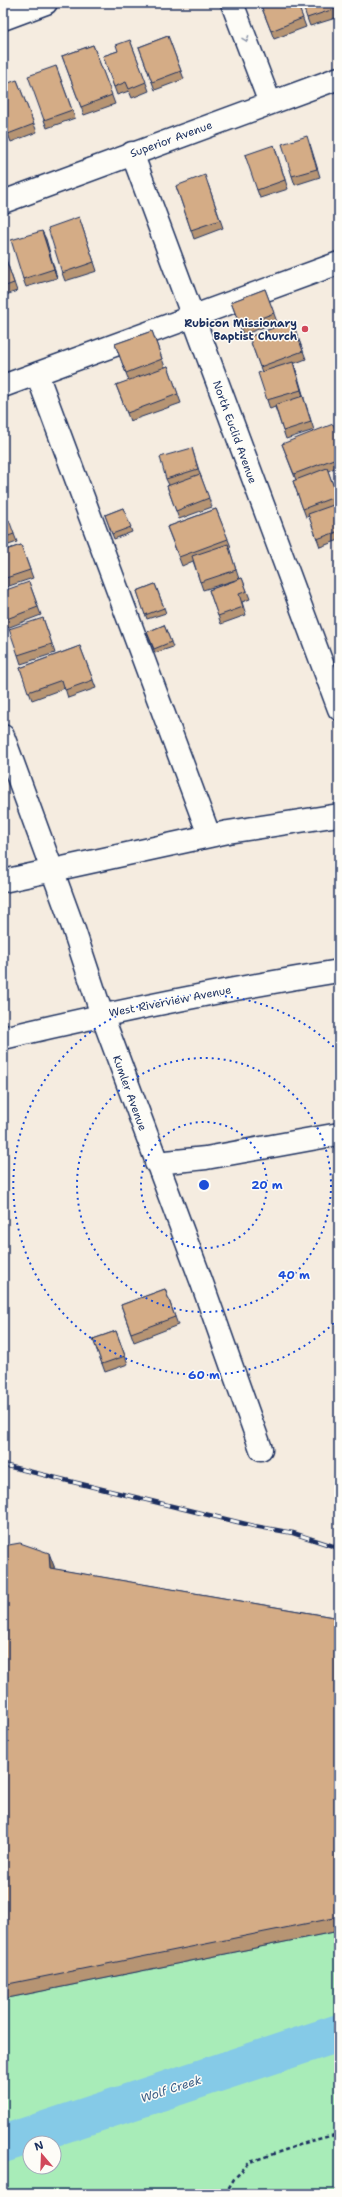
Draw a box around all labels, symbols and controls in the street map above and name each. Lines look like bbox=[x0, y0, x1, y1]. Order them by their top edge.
one-way arrow bbox=[241, 36, 249, 43]
street label: Superior Avenue bbox=[128, 118, 214, 161]
place label: Rubicon Missionary Baptist Church bbox=[184, 316, 298, 344]
marker: Rubicon Missionary Baptist Church bbox=[300, 324, 310, 334]
street label: North Euclid Avenue bbox=[209, 379, 260, 486]
street label: West Riverview Avenue bbox=[108, 982, 233, 1021]
street label: Kumler Avenue bbox=[109, 1053, 150, 1133]
text: 20 m bbox=[251, 1177, 283, 1193]
centre of rings bbox=[197, 1178, 211, 1192]
text: 40 m bbox=[278, 1267, 310, 1283]
text: 60 m bbox=[188, 1367, 220, 1383]
water label: Wolf Creek bbox=[138, 2072, 204, 2106]
north arrow bbox=[22, 2135, 62, 2175]
text: N bbox=[32, 2137, 46, 2155]

